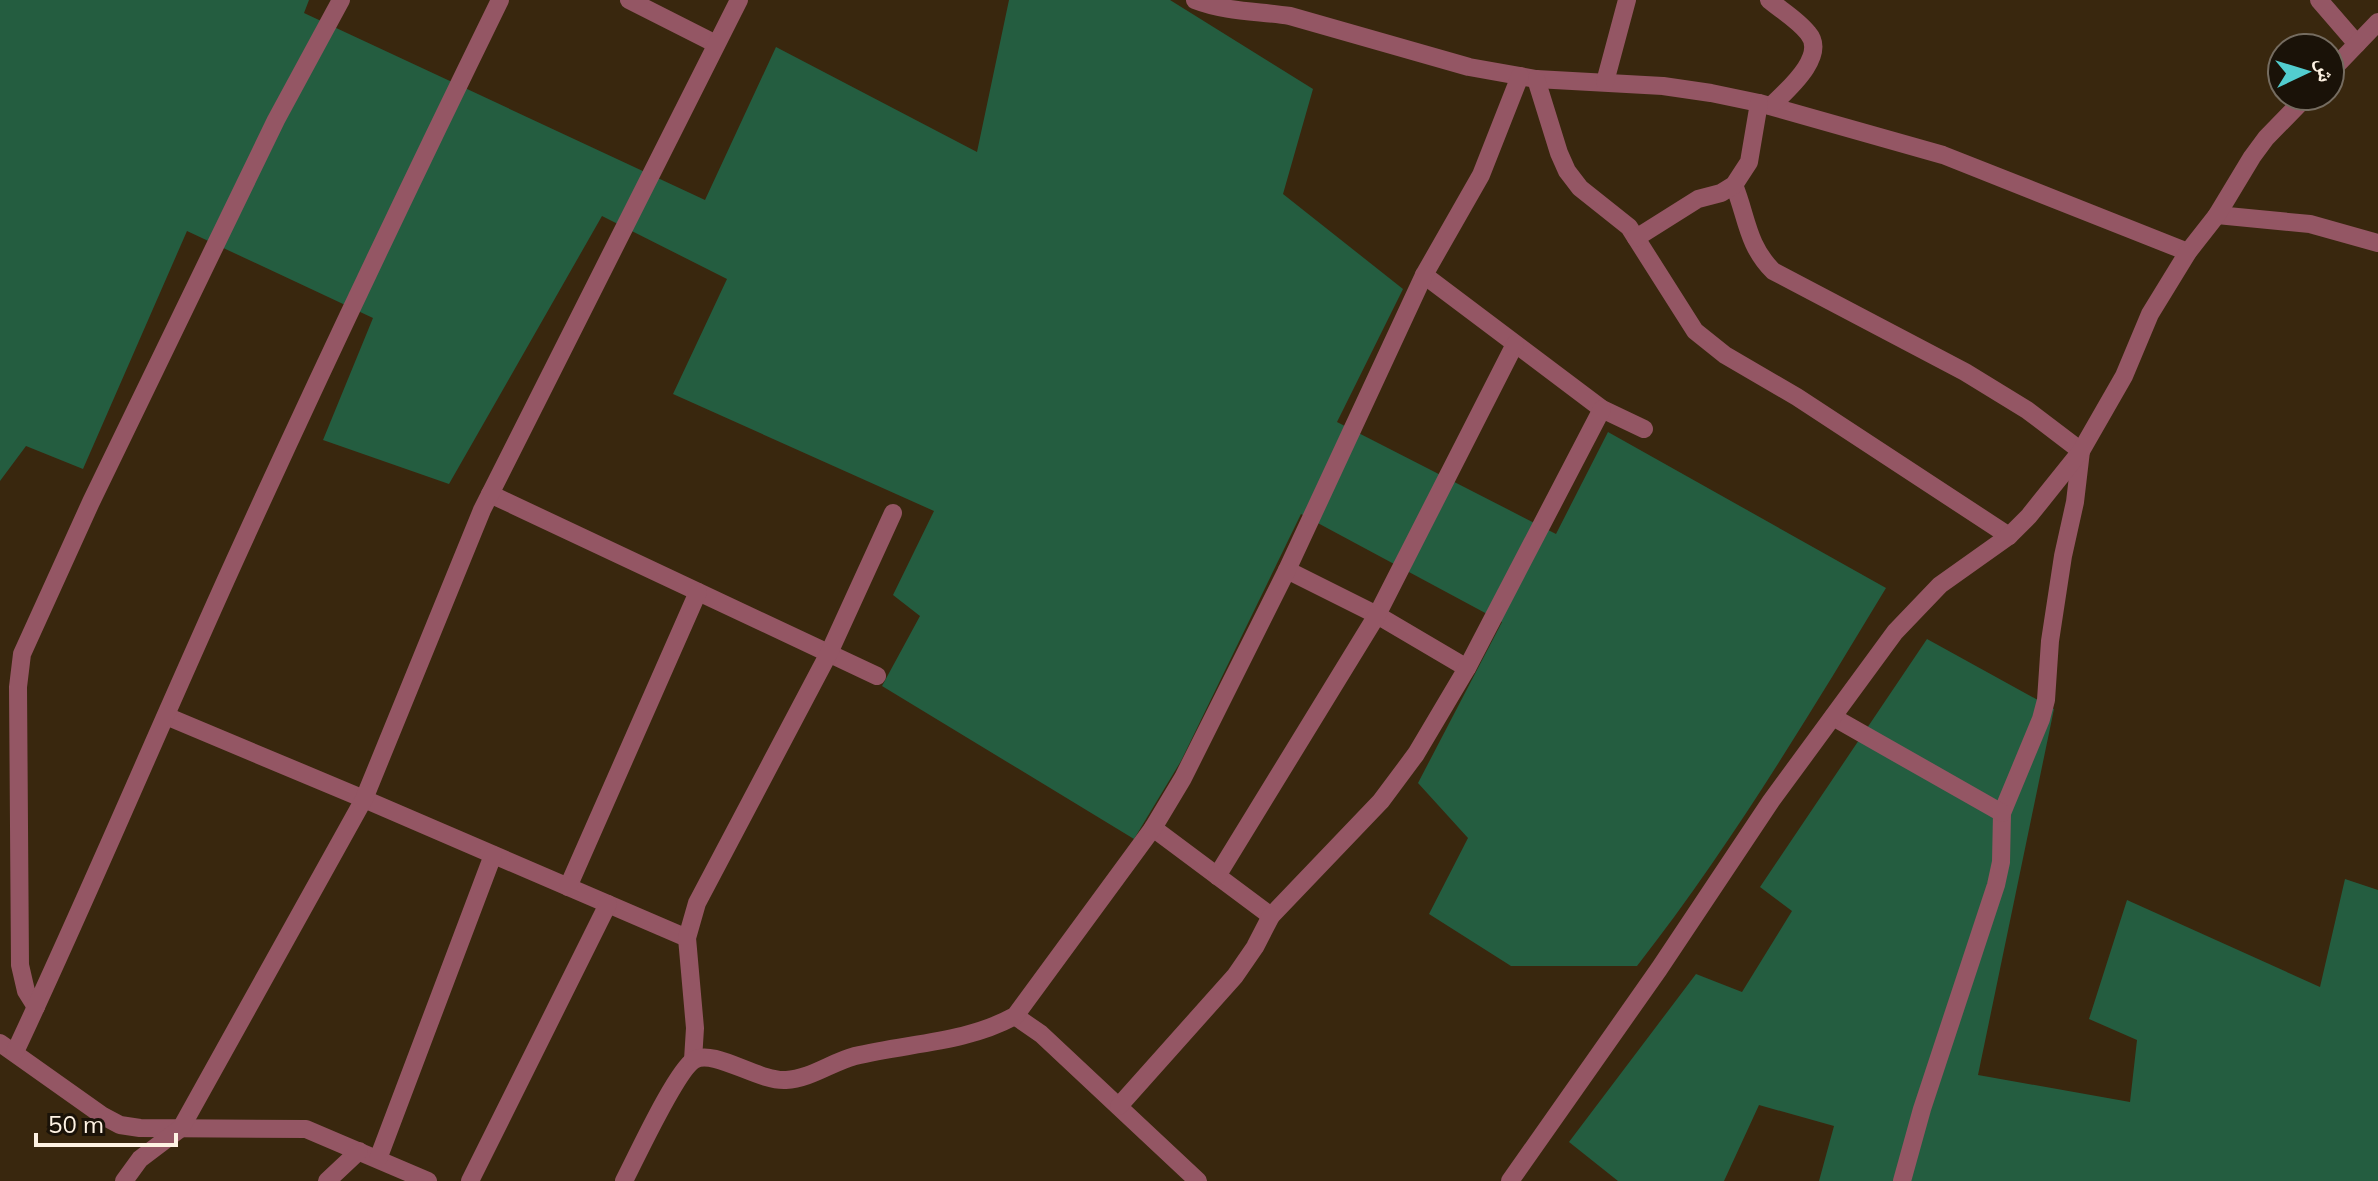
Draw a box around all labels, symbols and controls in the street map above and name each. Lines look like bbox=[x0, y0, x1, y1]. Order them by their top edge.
north arrow bbox=[2266, 32, 2346, 112]
text: ش bbox=[2311, 58, 2341, 83]
scale bar bbox=[36, 1097, 176, 1147]
text: 50 m bbox=[48, 1109, 104, 1139]

